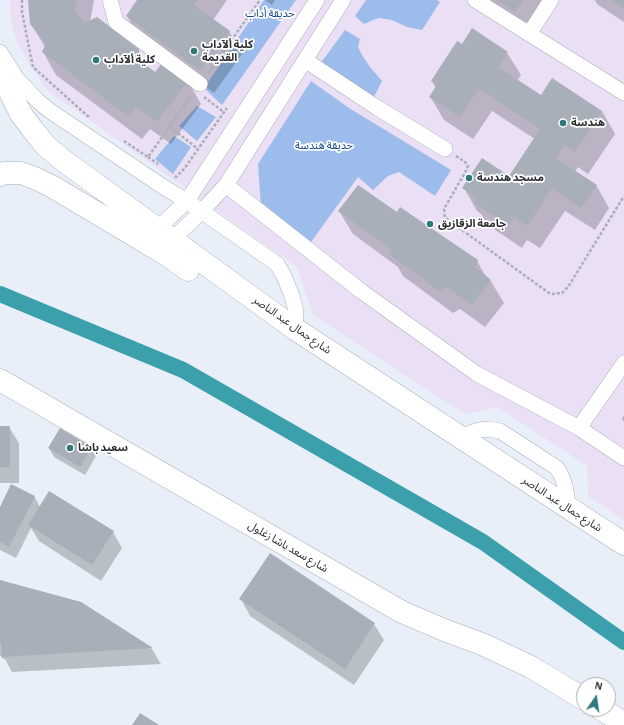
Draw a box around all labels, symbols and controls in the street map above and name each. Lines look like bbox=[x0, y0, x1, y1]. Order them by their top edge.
park label: حديقة أداب bbox=[245, 7, 295, 21]
place label: كلية ألآداب القديمة bbox=[202, 38, 253, 64]
marker: كلية ألآداب القديمة bbox=[189, 46, 199, 56]
place label: كلية ألآداب bbox=[104, 53, 155, 67]
marker: كلية ألآداب bbox=[91, 55, 101, 65]
place label: هندسة bbox=[571, 116, 605, 130]
marker: هندسة bbox=[558, 118, 568, 128]
park label: حديقة هندسة bbox=[295, 139, 353, 153]
place label: مسجد هندسة bbox=[477, 171, 544, 185]
marker: مسجد هندسة bbox=[464, 173, 474, 183]
place label: جامعة الزقازيق bbox=[438, 217, 506, 231]
marker: جامعة الزقازيق bbox=[425, 219, 435, 229]
street label: شارع جمال عبد الناصر bbox=[250, 293, 334, 357]
place label: سعيد باشا bbox=[78, 441, 128, 455]
marker: سعيد باشا bbox=[65, 443, 75, 453]
street label: شارع جمال عبد الناصر bbox=[520, 473, 604, 535]
street label: شارع سعد باشا زغلول bbox=[246, 519, 330, 575]
north arrow bbox=[576, 677, 616, 717]
text: N bbox=[594, 680, 604, 692]

